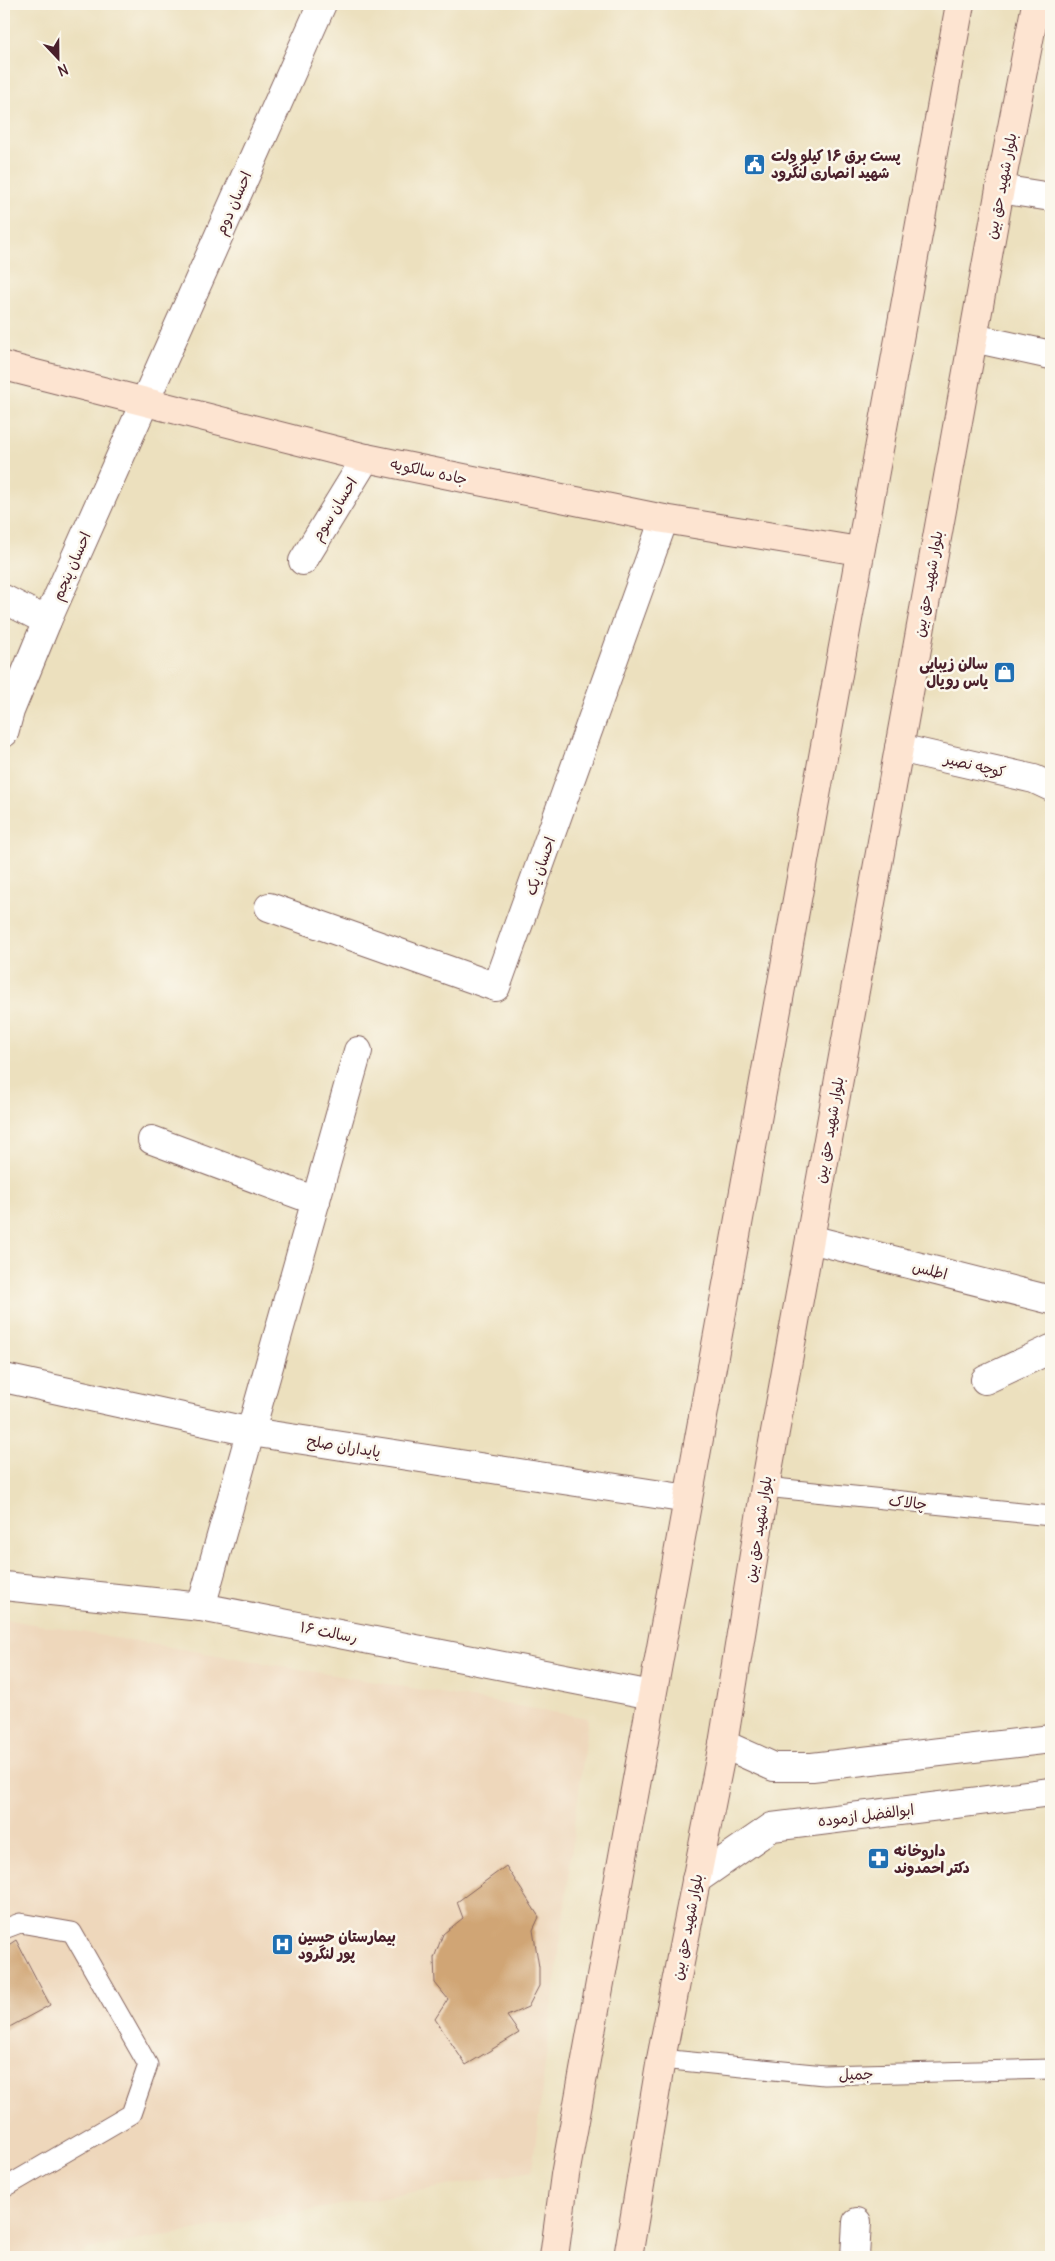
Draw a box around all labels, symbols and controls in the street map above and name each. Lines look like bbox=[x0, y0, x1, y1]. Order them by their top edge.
north arrow bbox=[32, 32, 82, 82]
text: N bbox=[55, 60, 71, 80]
street label: بلوار شهید حق بین bbox=[981, 131, 1021, 241]
place label: پست برق ۱۶ کیلو ولت شهید انصاری لنگرود bbox=[771, 146, 901, 182]
public building icon: پست برق ۱۶ کیلو ولت شهید انصاری لنگرود bbox=[743, 152, 767, 176]
street label: احسان دوم bbox=[211, 168, 258, 239]
street label: جاده سالکویه bbox=[389, 454, 469, 488]
street label: احسان سوم bbox=[307, 474, 364, 546]
street label: احسان پنجم bbox=[47, 529, 97, 605]
street label: بلوار شهید حق بین bbox=[909, 529, 947, 639]
place label: سالن زیبایی یاس رویال bbox=[919, 654, 989, 690]
shop icon: سالن زیبایی یاس رویال bbox=[992, 660, 1016, 684]
street label: کوچه نصیر bbox=[940, 748, 1008, 782]
street label: احسان یک bbox=[521, 834, 559, 898]
street label: بلوار شهید حق بین bbox=[810, 1075, 848, 1185]
street label: اطلس bbox=[911, 1257, 949, 1283]
street label: پایداران صلح bbox=[306, 1431, 382, 1462]
street label: بلوار شهید حق بین bbox=[740, 1474, 776, 1584]
street label: چالاک bbox=[888, 1491, 928, 1514]
street label: رسالت ۱۶ bbox=[299, 1617, 359, 1647]
street label: ابوالفضل ازموده bbox=[817, 1800, 915, 1830]
place label: داروخانه دکتر احمدوند bbox=[894, 1841, 970, 1877]
pharmacy icon: داروخانه دکتر احمدوند bbox=[866, 1847, 890, 1871]
street label: بلوار شهید حق بین bbox=[667, 1872, 707, 1982]
place label: بیمارستان حسین پور لنگرود bbox=[298, 1927, 396, 1964]
hospital icon: بیمارستان حسین پور لنگرود bbox=[270, 1933, 294, 1957]
street label: جمیل bbox=[838, 2064, 874, 2084]

